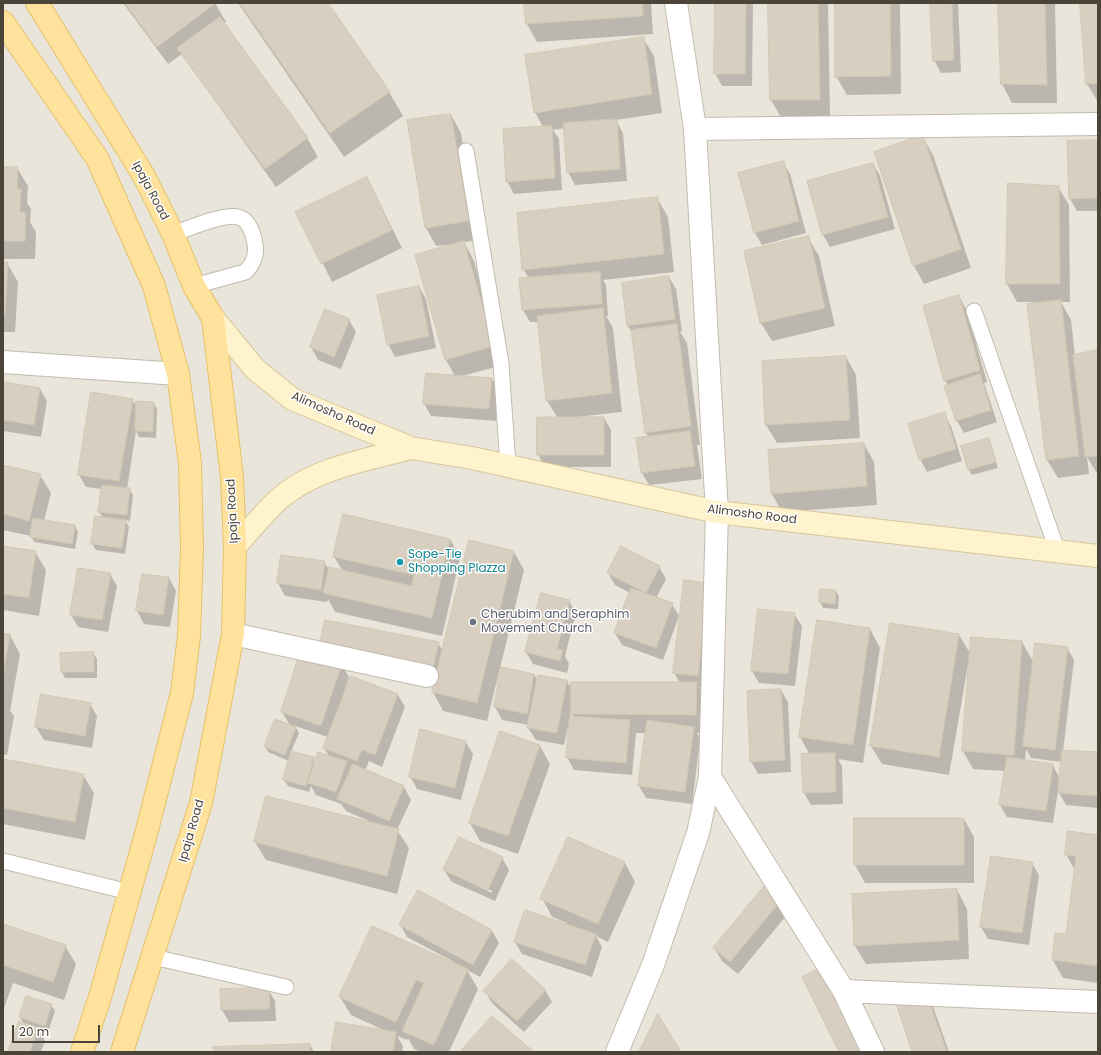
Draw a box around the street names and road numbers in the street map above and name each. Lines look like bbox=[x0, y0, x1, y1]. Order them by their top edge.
street label: Ipaja Road bbox=[128, 159, 172, 223]
street label: Alimosho Road bbox=[289, 389, 377, 439]
street label: Ipaja Road bbox=[224, 478, 242, 544]
street label: Alimosho Road bbox=[706, 502, 798, 528]
street label: Ipaja Road bbox=[176, 798, 208, 864]

